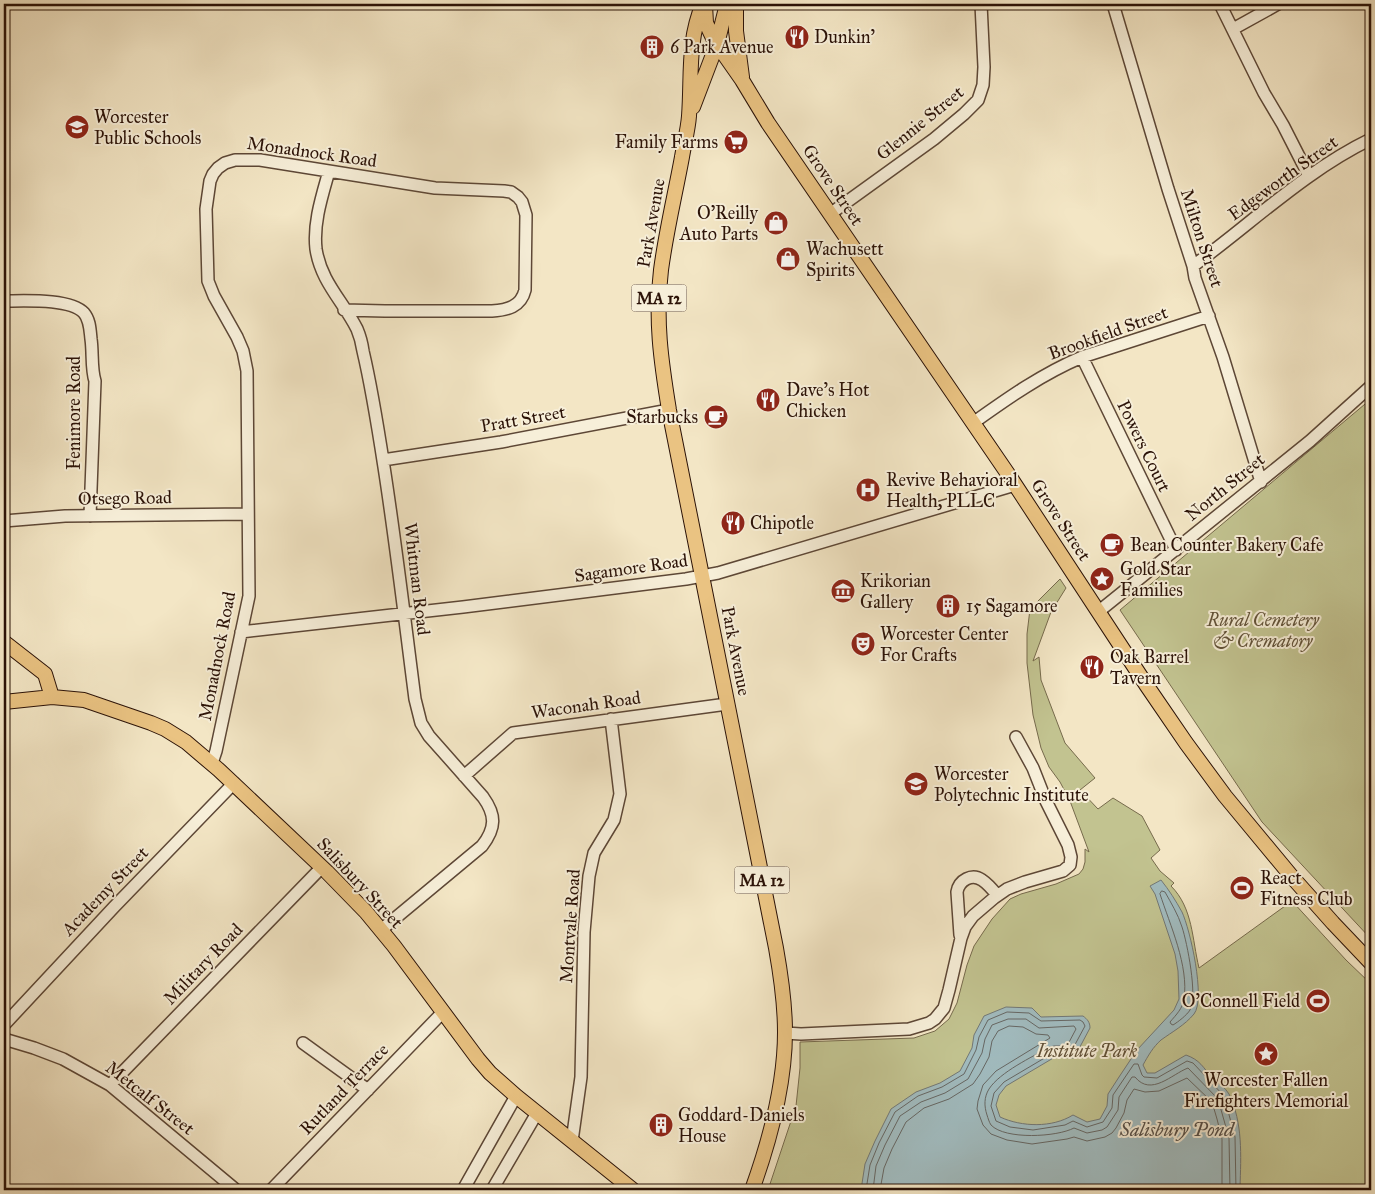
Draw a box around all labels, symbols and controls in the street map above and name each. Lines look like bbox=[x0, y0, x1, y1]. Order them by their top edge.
restaurant icon: Dunkin' bbox=[784, 24, 810, 50]
place label: Dunkin' bbox=[814, 26, 875, 48]
building icon: 6 Park Avenue bbox=[639, 34, 665, 60]
place label: 6 Park Avenue bbox=[670, 36, 774, 58]
street label: Glennie Street bbox=[872, 81, 969, 165]
place label: Worcester Public Schools bbox=[94, 106, 201, 149]
school or university icon: Worcester Public Schools bbox=[64, 114, 90, 140]
supermarket icon: Family Farms bbox=[723, 129, 749, 155]
street label: Edgeworth Street bbox=[1224, 130, 1343, 226]
place label: Family Farms bbox=[615, 131, 718, 153]
street label: Monadnock Road bbox=[246, 132, 378, 172]
street label: Grove Street bbox=[798, 140, 869, 230]
street label: Park Avenue bbox=[632, 177, 670, 269]
street label: Milton Street bbox=[1176, 186, 1228, 291]
place label: O'Reilly Auto Parts bbox=[679, 202, 759, 245]
shop icon: O'Reilly Auto Parts bbox=[763, 210, 789, 236]
place label: Wachusett Spirits bbox=[806, 238, 884, 281]
shop icon: Wachusett Spirits bbox=[775, 246, 801, 272]
road number: MA 12 bbox=[632, 284, 686, 312]
street label: Brookfield Street bbox=[1045, 301, 1171, 365]
street label: Fenimore Road bbox=[63, 356, 85, 470]
place label: Dave's Hot Chicken bbox=[786, 379, 870, 422]
restaurant icon: Dave's Hot Chicken bbox=[755, 387, 781, 413]
street label: Powers Court bbox=[1112, 396, 1176, 496]
street label: Pratt Street bbox=[479, 401, 568, 437]
cafe icon: Starbucks bbox=[703, 404, 729, 430]
place label: Starbucks bbox=[626, 406, 698, 428]
street label: North Street bbox=[1181, 448, 1270, 526]
place label: Revive Behavioral Health, PLLC bbox=[886, 469, 1018, 512]
street label: Grove Street bbox=[1026, 475, 1096, 566]
hospital icon: Revive Behavioral Health, PLLC bbox=[855, 477, 881, 503]
street label: Otsego Road bbox=[78, 486, 172, 511]
restaurant icon: Chipotle bbox=[720, 510, 746, 536]
place label: Chipotle bbox=[750, 512, 814, 534]
street label: Whitman Road bbox=[399, 521, 435, 637]
cafe icon: Bean Counter Bakery Cafe bbox=[1099, 532, 1125, 558]
place label: Bean Counter Bakery Cafe bbox=[1130, 534, 1323, 556]
street label: Sagamore Road bbox=[573, 549, 689, 588]
place label: Gold Star Families bbox=[1120, 558, 1191, 601]
place icon: Gold Star Families bbox=[1089, 566, 1115, 592]
place label: Krikorian Gallery bbox=[860, 570, 931, 613]
museum icon: Krikorian Gallery bbox=[830, 578, 856, 604]
street label: Monadnock Road bbox=[194, 590, 240, 722]
building icon: 15 Sagamore bbox=[935, 593, 961, 619]
place label: 15 Sagamore bbox=[966, 595, 1058, 618]
street label: Park Avenue bbox=[717, 604, 755, 698]
park label: Rural Cemetery & Crematory bbox=[1206, 609, 1320, 652]
place label: Worcester Center For Crafts bbox=[880, 623, 1009, 666]
theatre icon: Worcester Center For Crafts bbox=[850, 631, 876, 657]
place label: Oak Barrel Tavern bbox=[1110, 646, 1189, 689]
restaurant icon: Oak Barrel Tavern bbox=[1079, 654, 1105, 680]
street label: Waconah Road bbox=[530, 686, 642, 724]
place label: Worcester Polytechnic Institute bbox=[934, 763, 1089, 806]
school or university icon: Worcester Polytechnic Institute bbox=[903, 771, 929, 797]
street label: Salisbury Street bbox=[312, 833, 408, 934]
street label: Academy Street bbox=[56, 841, 153, 941]
road number: MA 12 bbox=[734, 866, 790, 894]
place label: React Fitness Club bbox=[1260, 867, 1353, 910]
street label: Montvale Road bbox=[555, 868, 585, 984]
sports icon: React Fitness Club bbox=[1229, 875, 1255, 901]
street label: Military Road bbox=[159, 919, 247, 1009]
sports icon: O'Connell Field bbox=[1305, 988, 1331, 1014]
place label: O'Connell Field bbox=[1182, 990, 1300, 1012]
street label: Rutland Terrace bbox=[295, 1039, 393, 1139]
park label: Institute Park bbox=[1036, 1040, 1137, 1062]
place icon: Worcester Fallen Firefighters Memorial bbox=[1253, 1041, 1279, 1067]
street label: Metcalf Street bbox=[101, 1056, 199, 1140]
place label: Worcester Fallen Firefighters Memorial bbox=[1184, 1069, 1349, 1113]
place label: Goddard-Daniels House bbox=[678, 1104, 804, 1147]
building icon: Goddard-Daniels House bbox=[648, 1112, 674, 1138]
water label: Salisbury Pond bbox=[1119, 1118, 1235, 1141]

